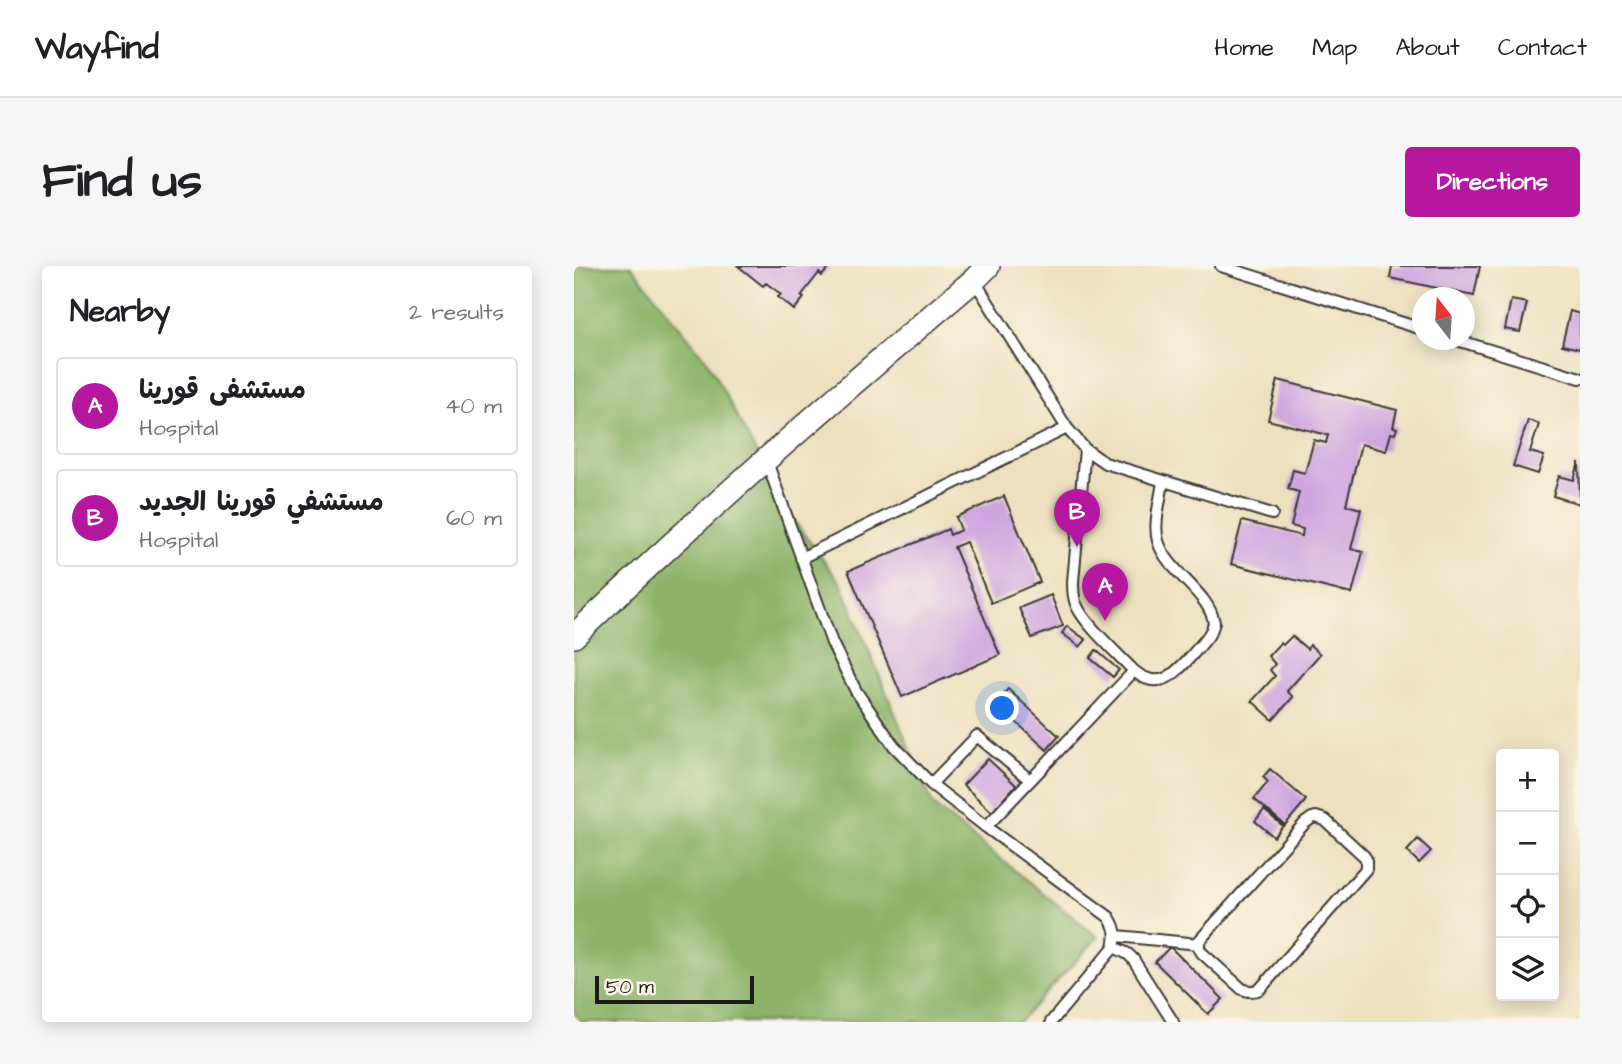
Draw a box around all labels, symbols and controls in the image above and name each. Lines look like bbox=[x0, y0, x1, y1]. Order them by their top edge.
text: Wayfind bbox=[35, 25, 159, 71]
text: Home bbox=[1214, 31, 1274, 65]
text: Map bbox=[1312, 31, 1357, 65]
text: About bbox=[1395, 31, 1460, 65]
text: Contact bbox=[1498, 31, 1587, 65]
button: Directions bbox=[1405, 147, 1580, 217]
text: Find us bbox=[42, 148, 202, 216]
north arrow bbox=[1412, 287, 1475, 350]
text: Nearby bbox=[70, 291, 170, 333]
text: 2 results bbox=[409, 296, 504, 328]
text: مستشفى قورينا bbox=[139, 372, 306, 408]
text: A bbox=[88, 390, 102, 422]
text: 40 m bbox=[445, 390, 502, 422]
text: Hospital bbox=[139, 412, 218, 444]
text: مستشفي قورينا الجديد bbox=[139, 484, 384, 520]
pin: B bbox=[1054, 489, 1100, 547]
text: B bbox=[87, 502, 103, 534]
text: 60 m bbox=[446, 502, 502, 534]
text: Hospital bbox=[139, 524, 218, 556]
pin: A bbox=[1082, 563, 1128, 621]
your location bbox=[985, 691, 1019, 725]
map controls bbox=[1496, 749, 1559, 1001]
button: + bbox=[1496, 749, 1559, 812]
button: − bbox=[1496, 812, 1559, 875]
button: locate bbox=[1496, 875, 1559, 938]
button: layers bbox=[1496, 938, 1559, 1001]
scale bar bbox=[595, 973, 754, 1005]
text: 50 m bbox=[606, 974, 654, 1001]

